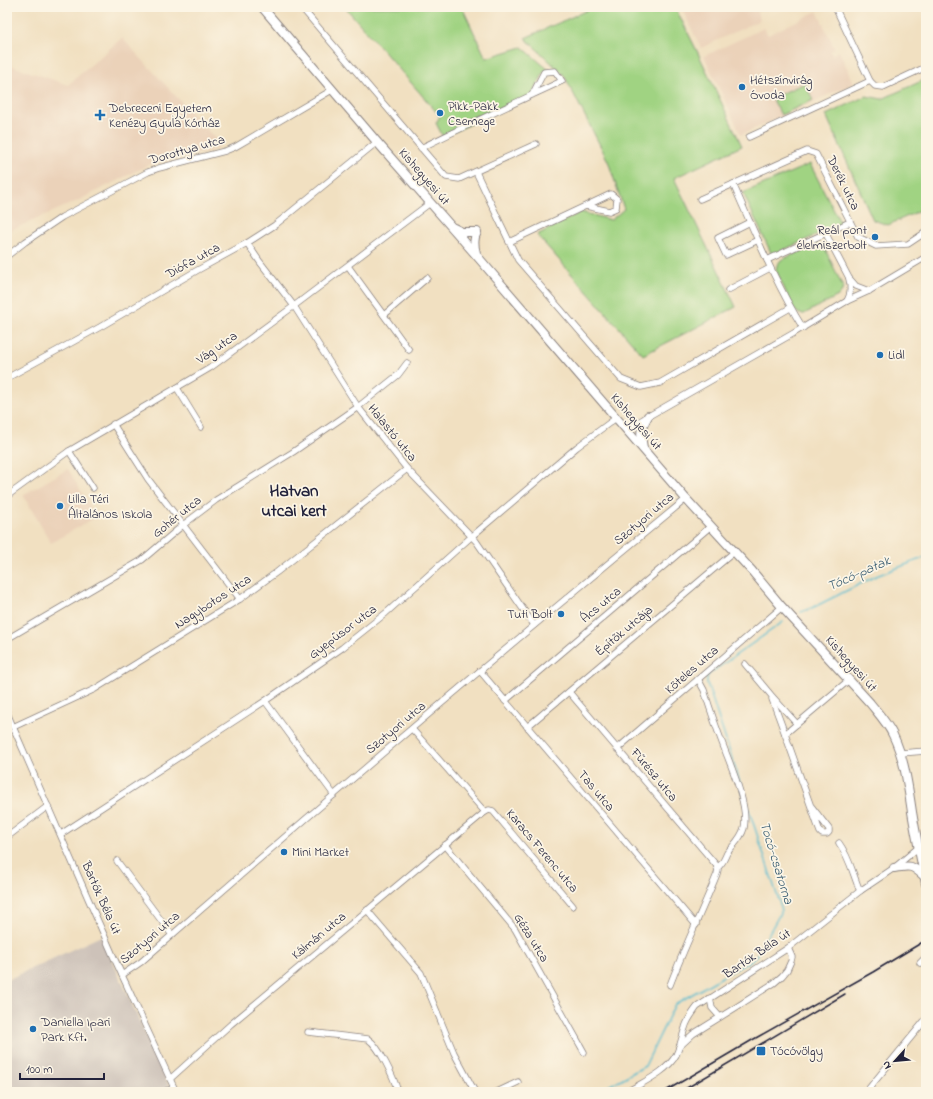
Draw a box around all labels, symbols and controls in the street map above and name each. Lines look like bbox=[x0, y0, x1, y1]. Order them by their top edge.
place label: Hétszínvirág Óvoda bbox=[750, 71, 813, 105]
marker: Hétszínvirág Óvoda bbox=[737, 82, 747, 92]
place label: Pikk-Pakk Csemege bbox=[448, 97, 499, 132]
place label: Debreceni Egyetem Kenézy Gyula Kórház bbox=[108, 99, 220, 134]
marker: Pikk-Pakk Csemege bbox=[435, 108, 445, 118]
marker: Debreceni Egyetem Kenézy Gyula Kórház bbox=[94, 109, 106, 121]
street label: Dorottya utca bbox=[146, 130, 227, 171]
street label: Kishegyesi út bbox=[393, 144, 455, 211]
street label: Derék utca bbox=[821, 152, 864, 214]
place label: Reál pont élelmiszerbolt bbox=[797, 221, 868, 255]
marker: Reál pont élelmiszerbolt bbox=[870, 232, 880, 242]
street label: Diófa utca bbox=[161, 238, 224, 284]
street label: Vág utca bbox=[192, 327, 242, 370]
place label: Lidl bbox=[888, 346, 905, 365]
marker: Lidl bbox=[875, 350, 885, 360]
street label: Kishegyesi út bbox=[605, 389, 667, 456]
street label: Halastó utca bbox=[363, 400, 421, 466]
district label: Hatvan utcai kert bbox=[261, 479, 327, 524]
street label: Szotyori utca bbox=[610, 488, 679, 551]
place label: Lilla Téri Általános Iskola bbox=[68, 490, 152, 524]
street label: Gohér utca bbox=[148, 491, 206, 543]
marker: Lilla Téri Általános Iskola bbox=[55, 501, 65, 511]
water label: Tócó-patak bbox=[824, 550, 895, 597]
street label: Nagybotos utca bbox=[171, 570, 256, 635]
street label: Ács utca bbox=[576, 582, 626, 628]
street label: Gyepűsor utca bbox=[305, 600, 382, 665]
street label: Építők utcája bbox=[591, 601, 657, 661]
place label: Tuti Bolt bbox=[507, 605, 554, 624]
marker: Tuti Bolt bbox=[556, 609, 566, 619]
street label: Kishegyesi út bbox=[820, 632, 882, 698]
street label: Köteles utca bbox=[661, 641, 723, 699]
street label: Szotyori utca bbox=[362, 697, 431, 760]
street label: Fűrész utca bbox=[625, 743, 682, 806]
street label: Tas utca bbox=[573, 766, 619, 816]
street label: Karacs Ferenc utca bbox=[501, 805, 583, 897]
water label: Tocó-csatorna bbox=[754, 819, 799, 907]
place label: Mini Market bbox=[292, 843, 350, 862]
marker: Mini Market bbox=[279, 847, 289, 857]
street label: Bartók Béla út bbox=[76, 857, 126, 938]
street label: Szotyori utca bbox=[116, 907, 185, 970]
street label: Kálmán utca bbox=[288, 908, 350, 964]
street label: Géza utca bbox=[509, 910, 553, 966]
street label: Bartók Béla út bbox=[718, 924, 795, 984]
place label: Daniella Ipari Park Kft. bbox=[40, 1013, 110, 1047]
marker: Daniella Ipari Park Kft. bbox=[28, 1024, 38, 1034]
north arrow bbox=[875, 1041, 915, 1081]
place label: Tócóvölgy bbox=[770, 1042, 823, 1062]
marker: Tócóvölgy bbox=[755, 1045, 767, 1057]
scale bar bbox=[20, 1055, 104, 1081]
text: N bbox=[878, 1058, 896, 1072]
text: 100 m bbox=[26, 1061, 53, 1079]

